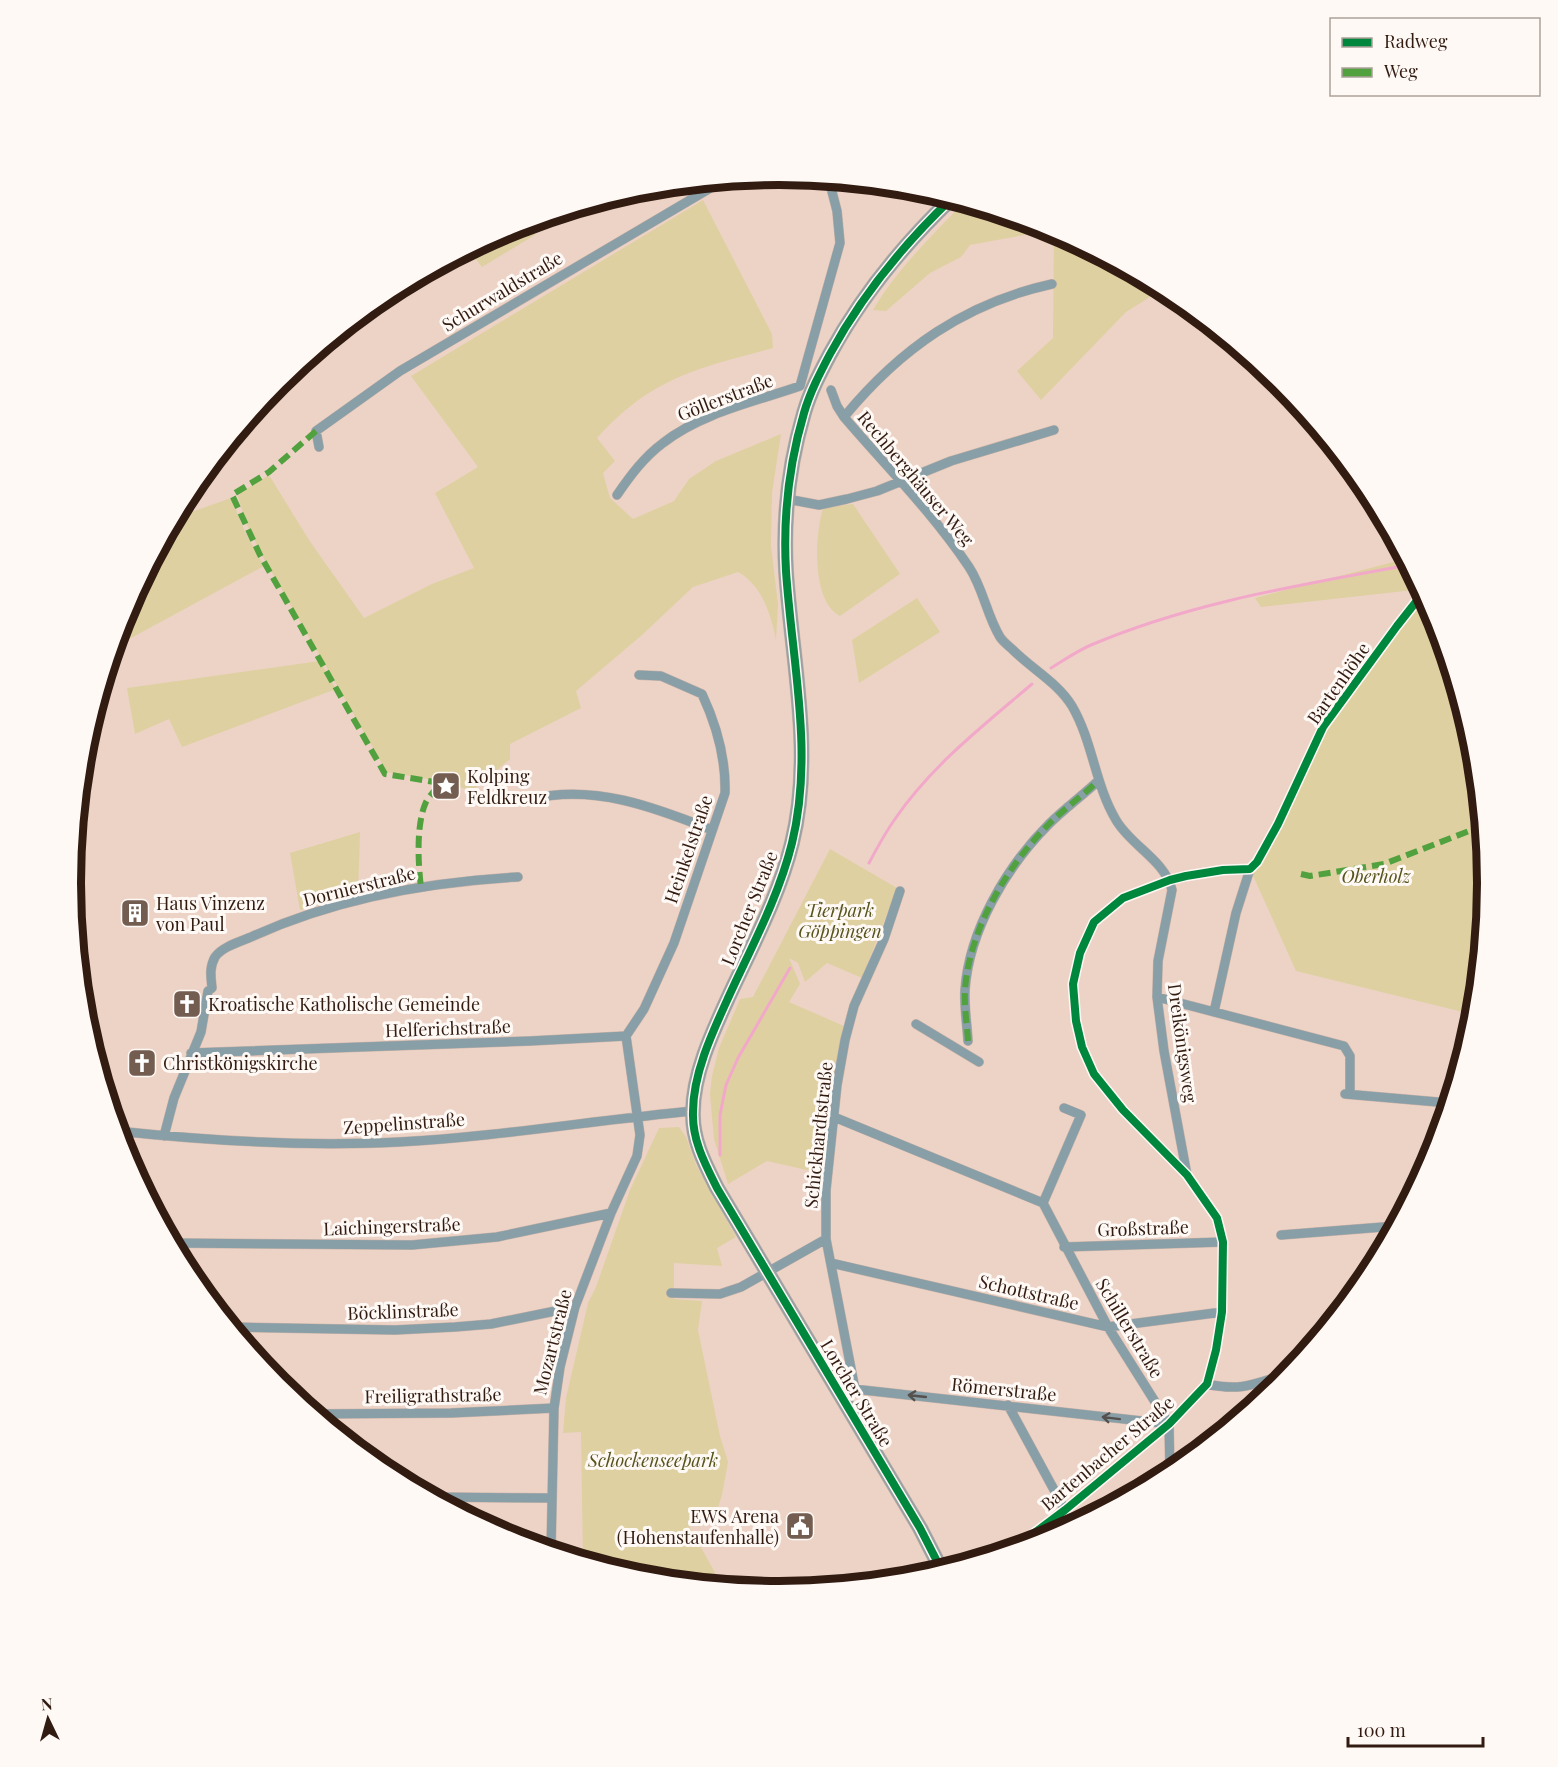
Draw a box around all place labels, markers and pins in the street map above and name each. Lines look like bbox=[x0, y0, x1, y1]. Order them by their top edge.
place label: Kolping Feldkreuz bbox=[467, 764, 547, 809]
place icon: Kolping Feldkreuz bbox=[430, 770, 462, 802]
place label: Haus Vinzenz von Paul bbox=[155, 891, 265, 936]
building icon: Haus Vinzenz von Paul bbox=[119, 897, 151, 929]
church icon: Kroatische Katholische Gemeinde bbox=[171, 988, 203, 1020]
place label: Kroatische Katholische Gemeinde bbox=[208, 992, 480, 1016]
church icon: Christkönigskirche bbox=[126, 1047, 158, 1079]
place label: Christkönigskirche bbox=[163, 1051, 318, 1075]
place label: EWS Arena (Hohenstaufenhalle) bbox=[617, 1504, 779, 1549]
public building icon: EWS Arena (Hohenstaufenhalle) bbox=[784, 1510, 816, 1542]

